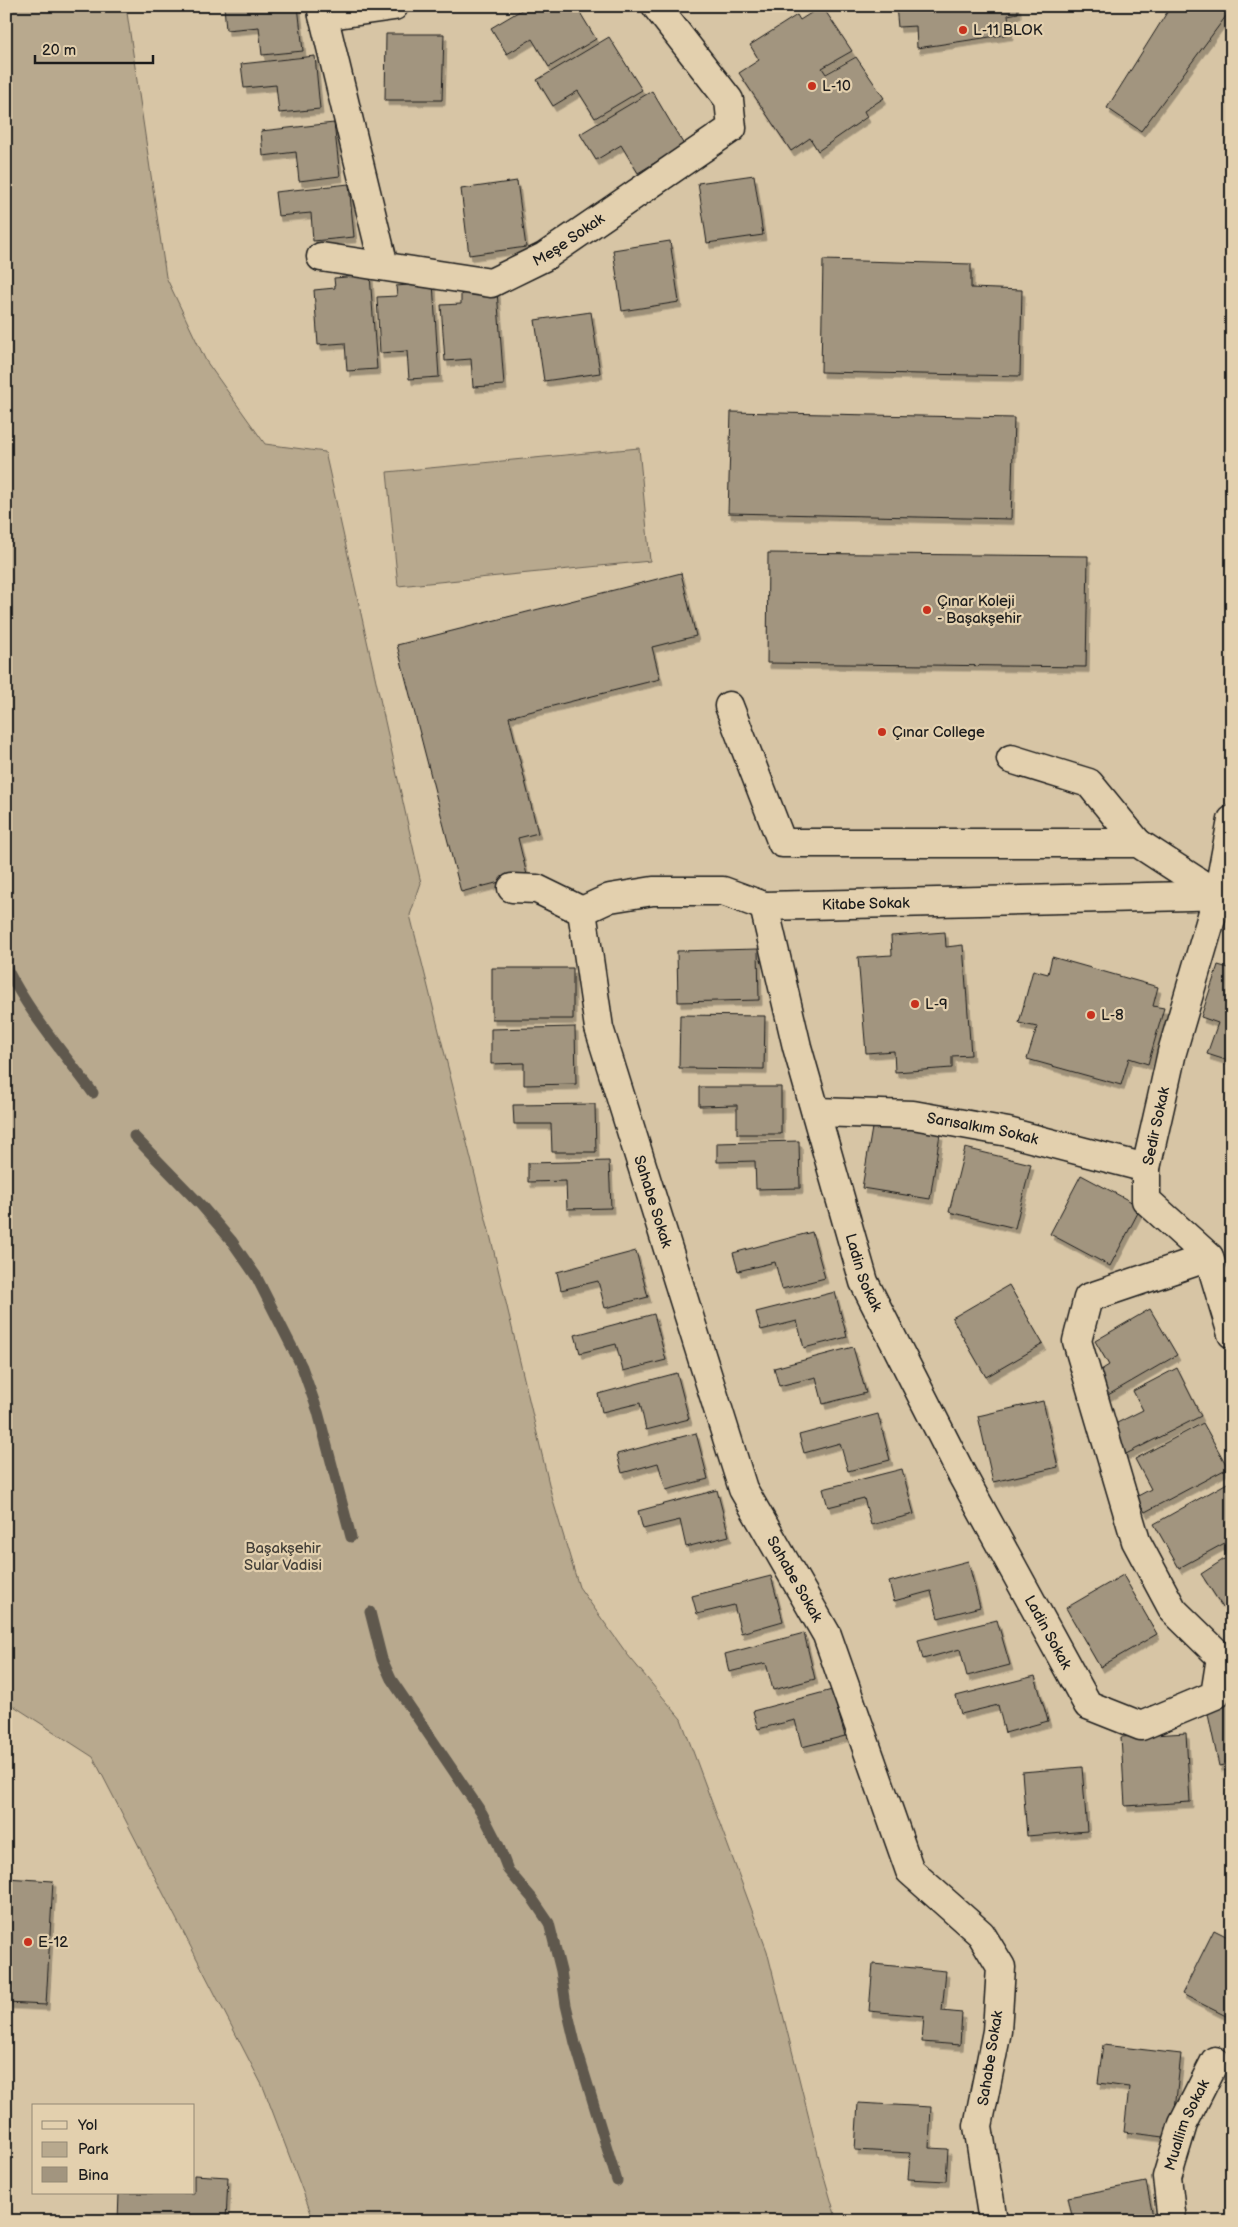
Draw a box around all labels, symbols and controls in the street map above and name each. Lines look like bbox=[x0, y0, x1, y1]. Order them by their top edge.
place label: L-11 BLOK bbox=[973, 21, 1043, 40]
marker: L-11 BLOK bbox=[957, 24, 969, 36]
scale bar bbox=[35, 32, 152, 64]
text: 20 m bbox=[42, 41, 76, 60]
place label: L-10 bbox=[822, 77, 851, 96]
marker: L-10 bbox=[806, 80, 818, 92]
street label: Meşe Sokak bbox=[530, 209, 609, 271]
place label: Çınar Koleji - Başakşehir bbox=[937, 592, 1022, 628]
marker: Çınar Koleji - Başakşehir bbox=[921, 604, 933, 616]
place label: Çınar College bbox=[892, 723, 985, 742]
marker: Çınar College bbox=[876, 726, 888, 738]
street label: Kitabe Sokak bbox=[822, 894, 910, 915]
place label: L-9 bbox=[925, 995, 948, 1014]
marker: L-9 bbox=[909, 998, 921, 1010]
place label: L-8 bbox=[1101, 1006, 1124, 1025]
marker: L-8 bbox=[1085, 1009, 1097, 1021]
street label: Sedir Sokak bbox=[1139, 1084, 1174, 1167]
street label: Sarısalkım Sokak bbox=[925, 1109, 1041, 1150]
street label: Sahabe Sokak bbox=[629, 1153, 676, 1251]
street label: Ladin Sokak bbox=[841, 1231, 887, 1315]
street label: Sahabe Sokak bbox=[762, 1533, 827, 1626]
park label: Başakşehir Sular Vadisi bbox=[244, 1539, 322, 1575]
street label: Ladin Sokak bbox=[1020, 1592, 1076, 1673]
place label: E-12 bbox=[38, 1933, 68, 1952]
marker: E-12 bbox=[22, 1936, 34, 1948]
street label: Sahabe Sokak bbox=[974, 2009, 1007, 2107]
street label: Muallim Sokak bbox=[1160, 2076, 1214, 2173]
legend bbox=[32, 2104, 195, 2194]
text: Yol bbox=[77, 2116, 97, 2135]
text: Park bbox=[78, 2140, 109, 2159]
text: Bina bbox=[78, 2166, 109, 2185]

